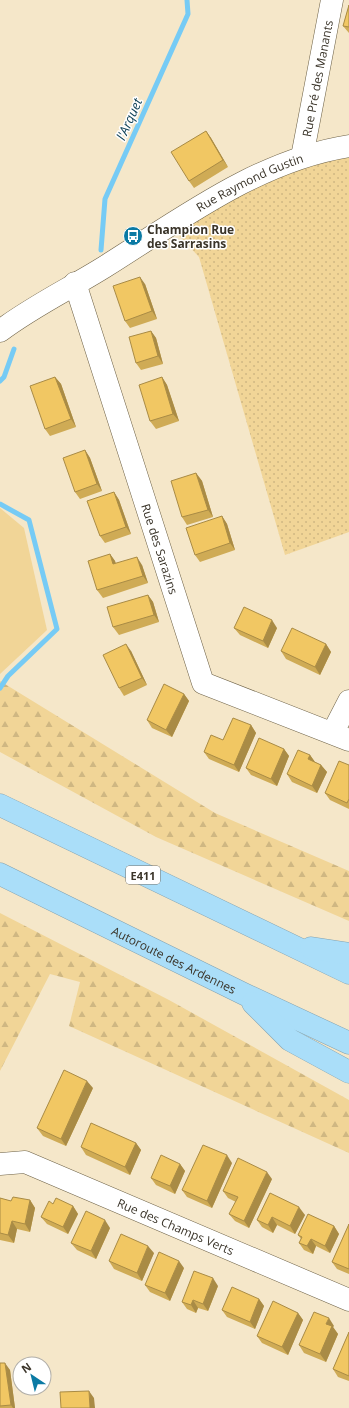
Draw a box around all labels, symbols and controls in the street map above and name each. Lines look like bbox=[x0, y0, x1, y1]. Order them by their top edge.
street label: Rue Pré des Manants bbox=[298, 18, 337, 138]
water label: l'Arquet bbox=[112, 94, 147, 143]
street label: Rue Raymond Gustin bbox=[193, 149, 305, 215]
place label: Champion Rue des Sarrasins bbox=[147, 221, 234, 252]
bus stop icon: Champion Rue des Sarrasins bbox=[122, 225, 144, 247]
street label: Rue des Sarazins bbox=[138, 501, 183, 596]
road number: E411 bbox=[126, 866, 160, 884]
street label: Autoroute des Ardennes bbox=[109, 922, 239, 998]
street label: Rue des Champs Verts bbox=[115, 1194, 237, 1259]
north arrow bbox=[12, 1356, 52, 1396]
text: N bbox=[18, 1359, 34, 1376]

